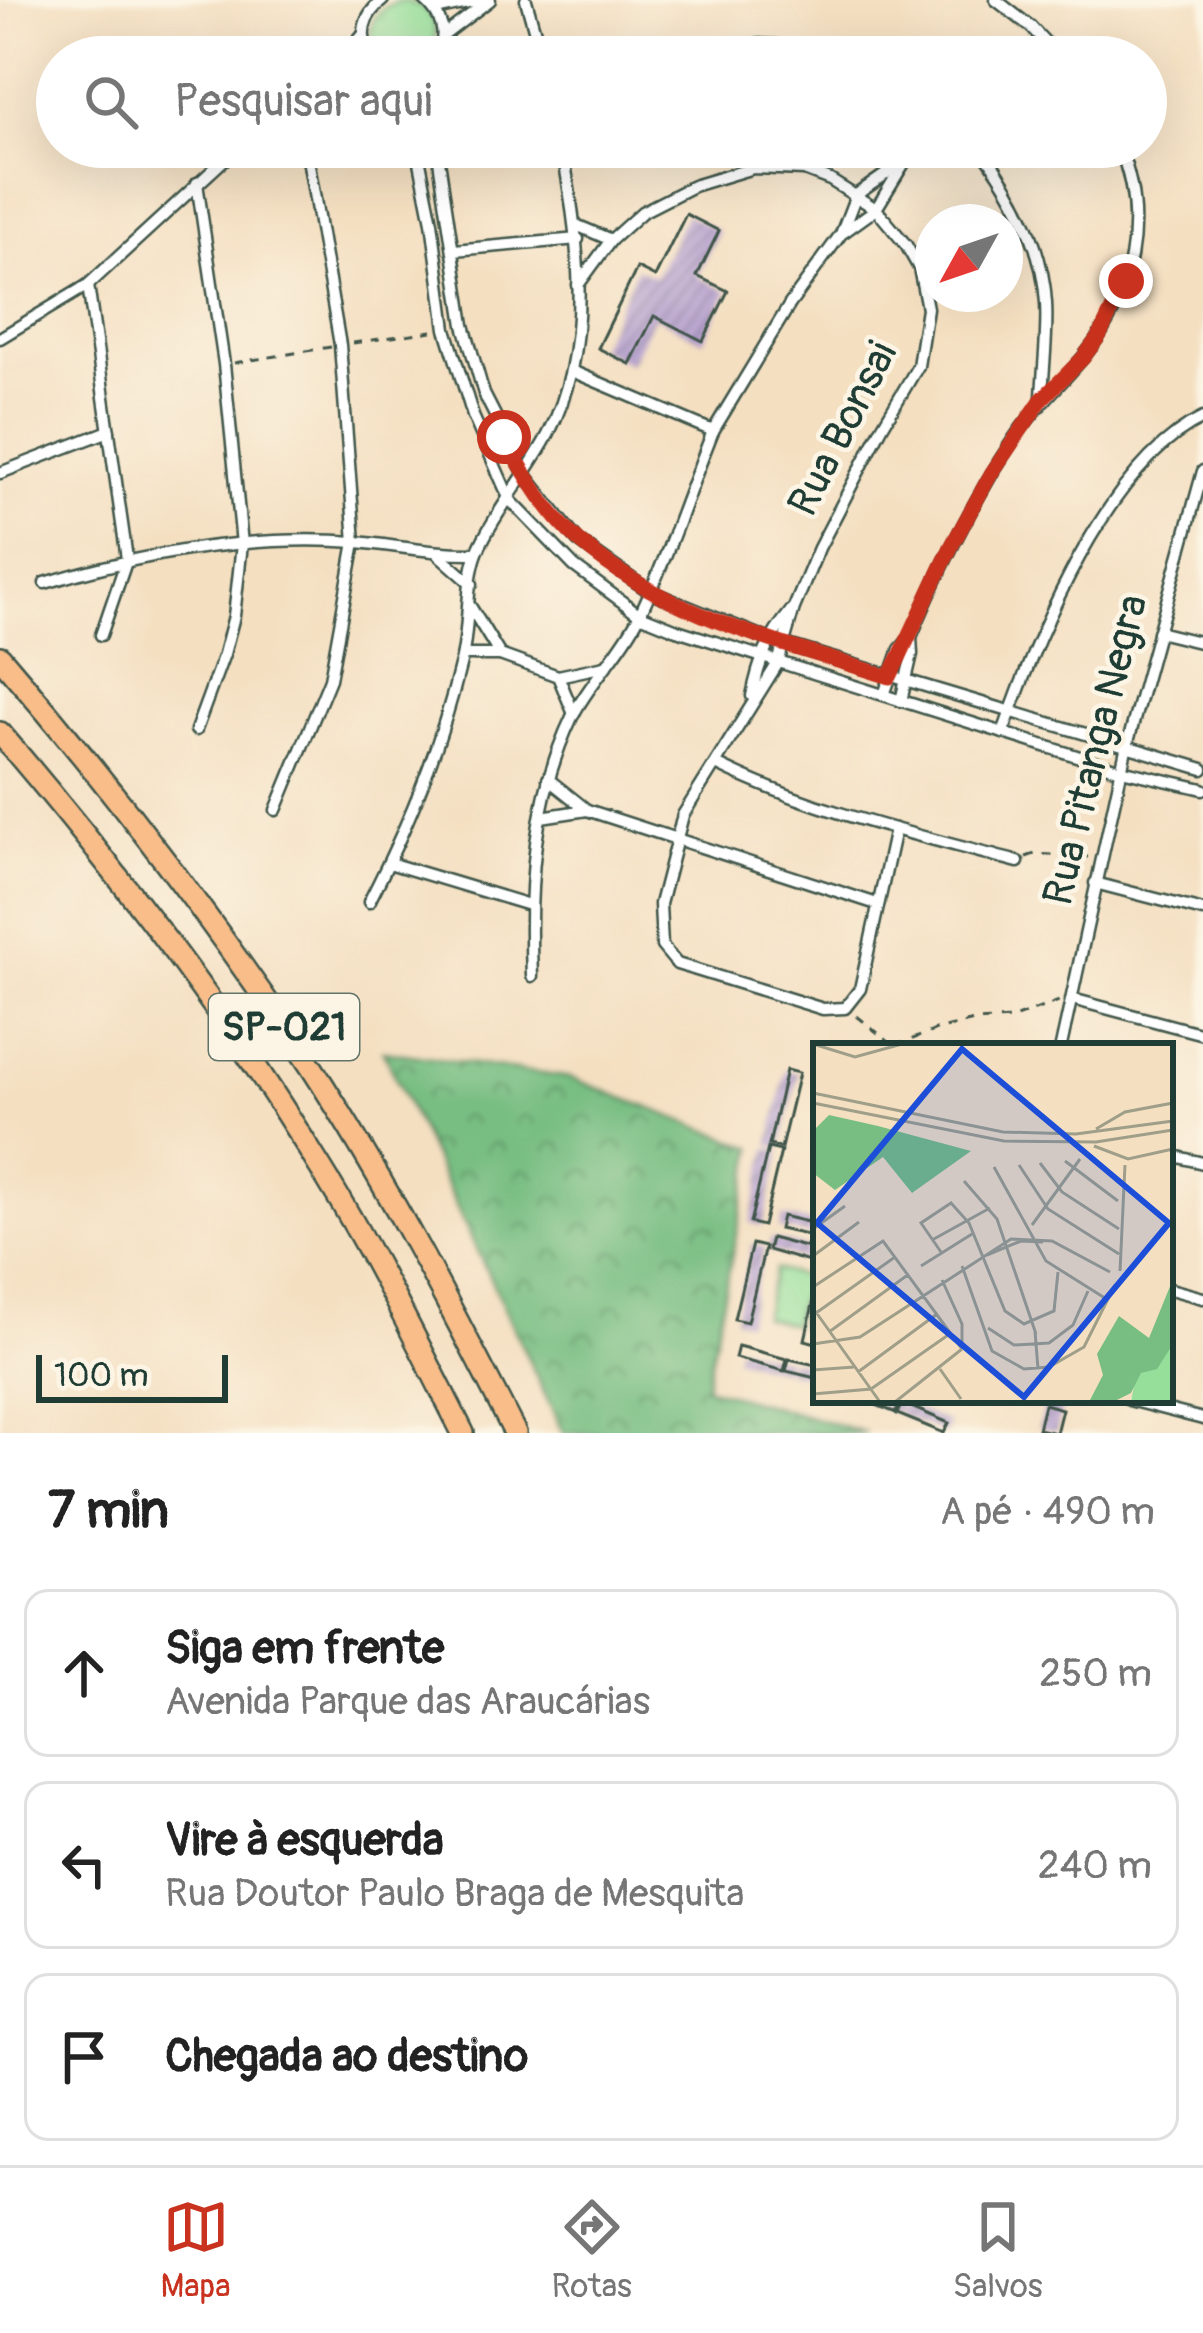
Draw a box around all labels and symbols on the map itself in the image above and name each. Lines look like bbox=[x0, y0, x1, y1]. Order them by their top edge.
north arrow bbox=[915, 204, 1023, 312]
route end bbox=[1099, 254, 1153, 308]
street label: Rua Bonsai bbox=[777, 333, 909, 525]
route start bbox=[477, 410, 531, 464]
street label: Rua Pitanga Negra bbox=[1032, 589, 1160, 911]
road number: SP-021 bbox=[209, 994, 359, 1060]
inset map bbox=[813, 1043, 1173, 1403]
scale bar bbox=[36, 1349, 228, 1402]

